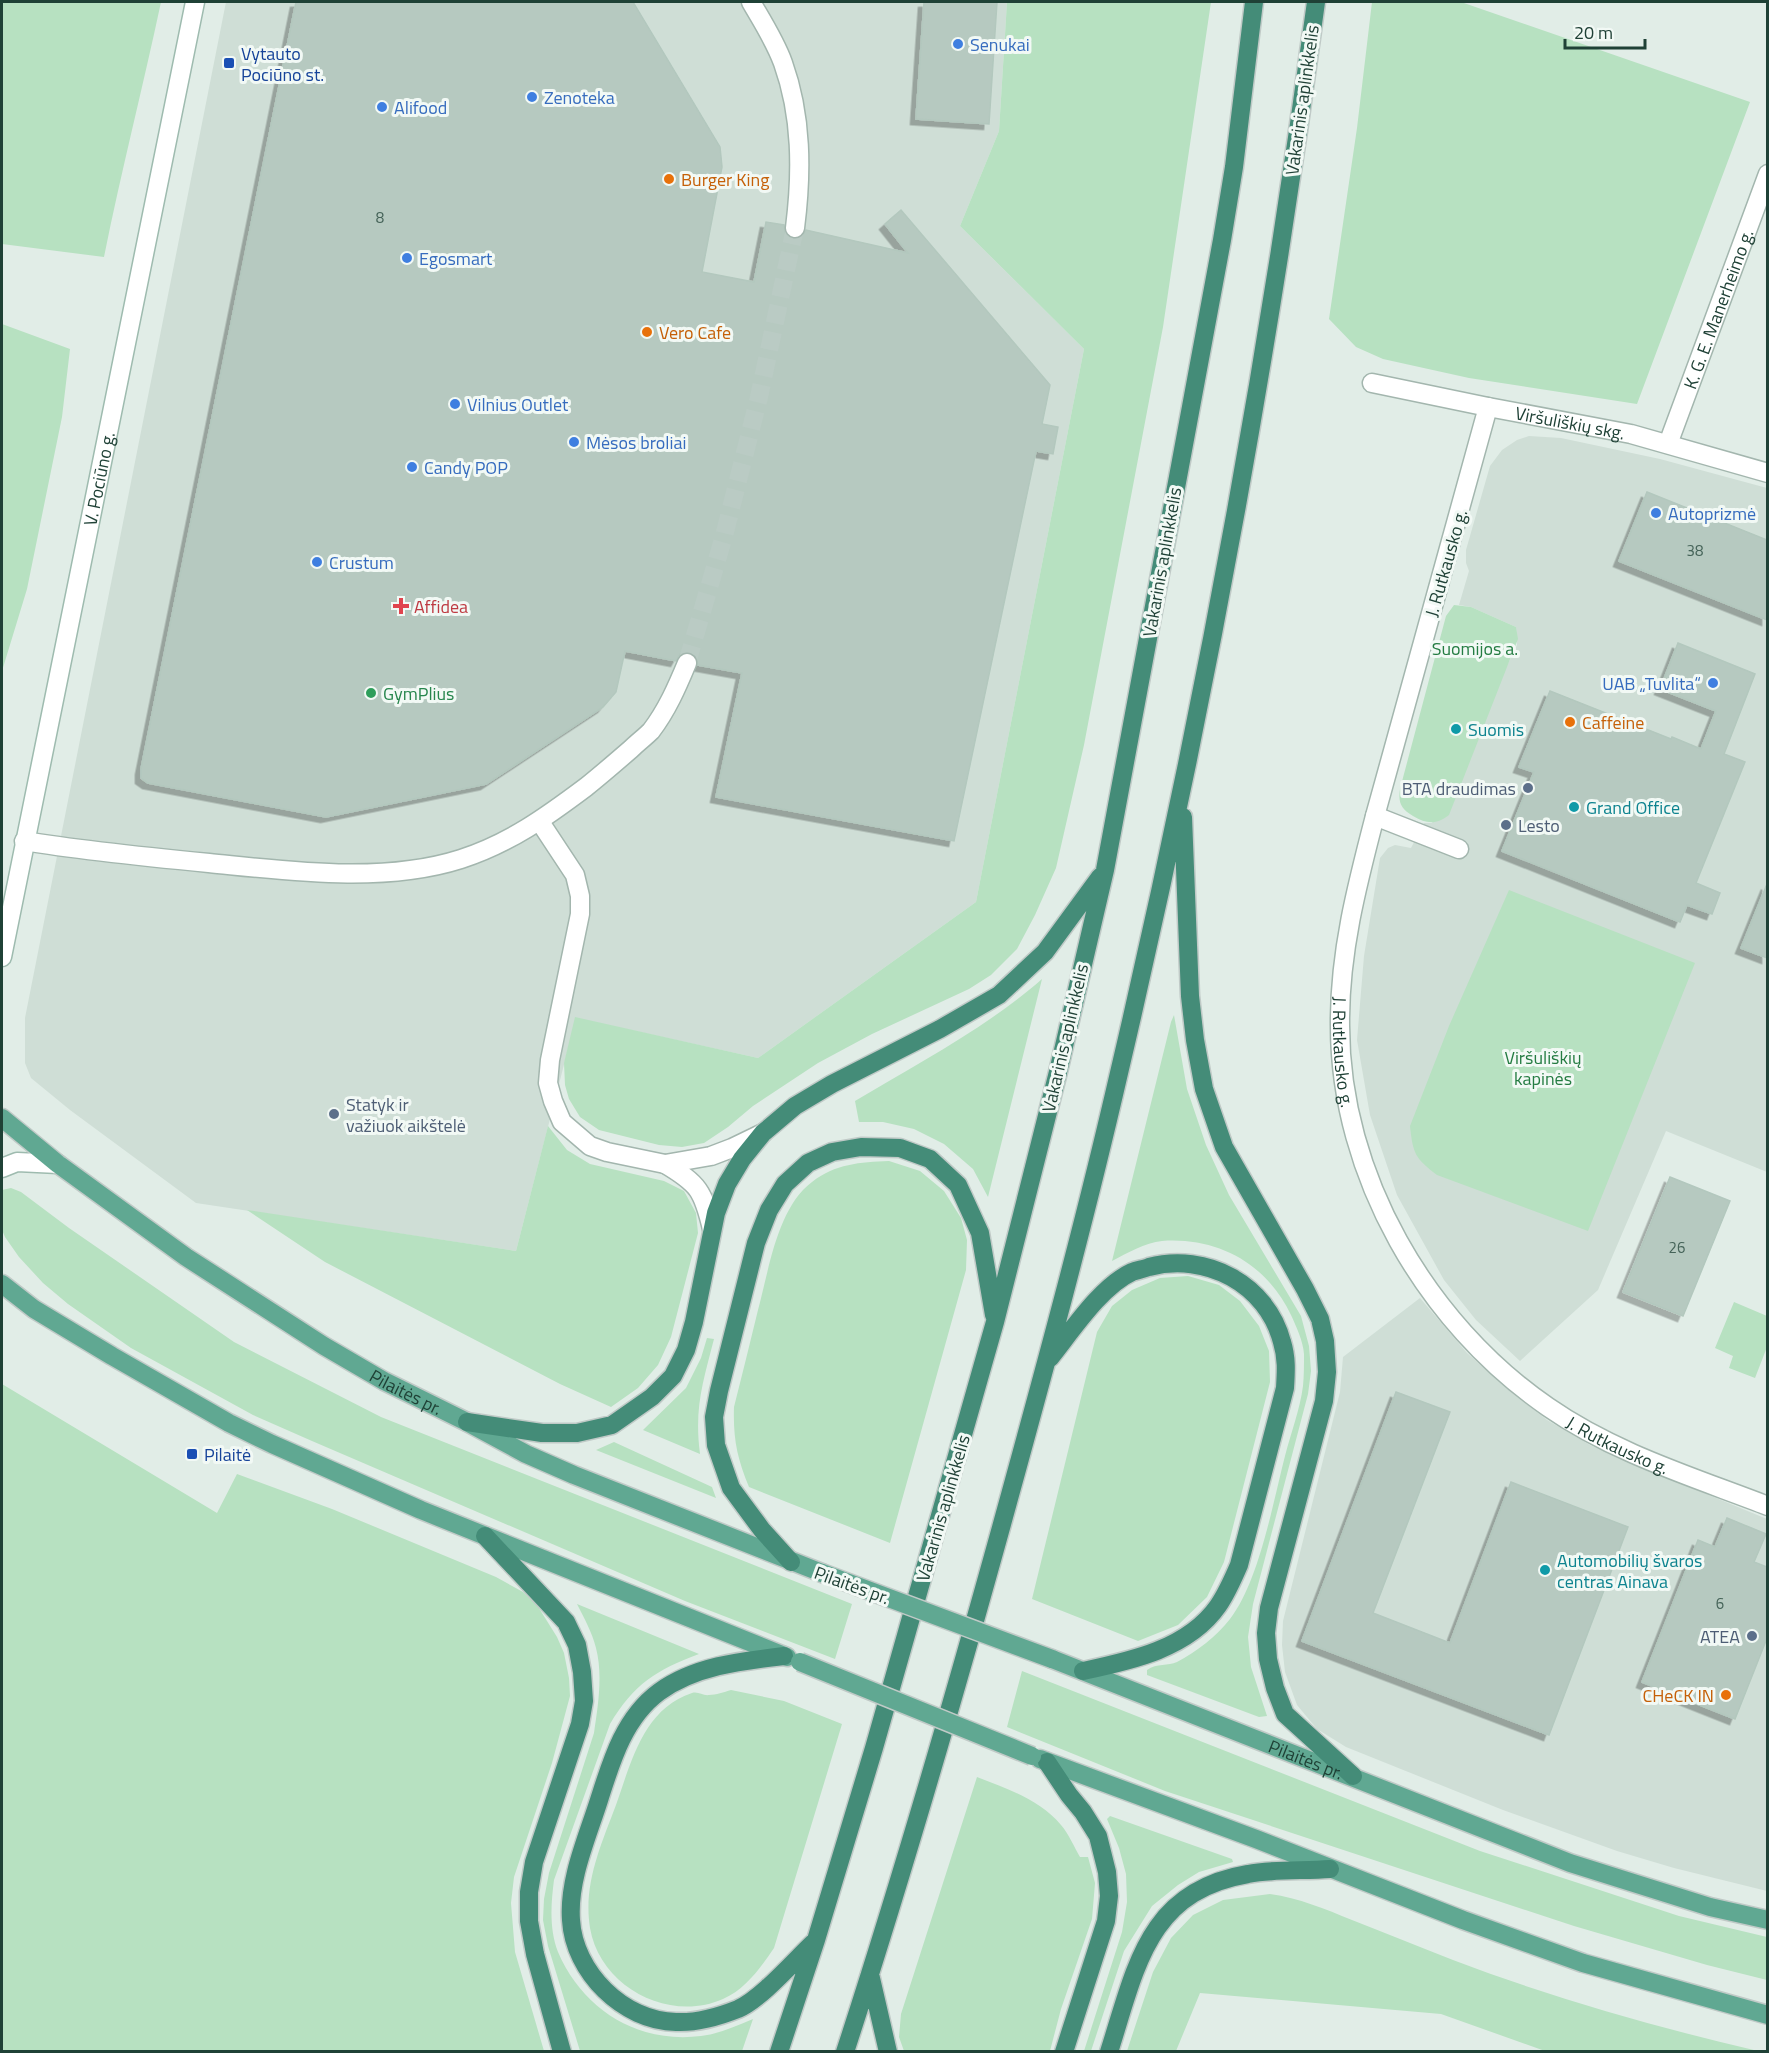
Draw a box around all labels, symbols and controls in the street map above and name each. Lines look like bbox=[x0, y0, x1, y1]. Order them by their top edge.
scale bar bbox=[1565, 12, 1644, 50]
text: 20 m bbox=[1574, 19, 1613, 46]
street label: Vakarinis aplinkkelis bbox=[1278, 23, 1326, 177]
place label: Senukai bbox=[970, 31, 1030, 58]
marker: Senukai bbox=[951, 37, 965, 51]
place label: Vytauto Pociūno st. bbox=[241, 40, 324, 88]
marker: Vytauto Pociūno st. bbox=[222, 56, 236, 70]
place label: Zenoteka bbox=[544, 84, 615, 111]
marker: Zenoteka bbox=[525, 90, 539, 104]
place label: Alifood bbox=[394, 94, 447, 121]
marker: Alifood bbox=[375, 100, 389, 114]
place label: Burger King bbox=[681, 166, 769, 193]
marker: Burger King bbox=[662, 172, 676, 186]
house number: 8 bbox=[376, 206, 384, 229]
street label: K. G. E. Manerheimo g. bbox=[1676, 225, 1760, 393]
place label: Egosmart bbox=[419, 245, 493, 272]
marker: Egosmart bbox=[400, 251, 414, 265]
place label: Vero Cafe bbox=[659, 319, 731, 346]
marker: Vero Cafe bbox=[640, 325, 654, 339]
place label: Vilnius Outlet bbox=[467, 391, 569, 418]
marker: Vilnius Outlet bbox=[448, 397, 462, 411]
street label: Viršuliškių skg. bbox=[1513, 399, 1627, 446]
street label: V. Pociūno g. bbox=[76, 429, 121, 528]
place label: Mėsos broliai bbox=[586, 429, 686, 456]
marker: Mėsos broliai bbox=[567, 435, 581, 449]
place label: Candy POP bbox=[424, 454, 508, 481]
marker: Candy POP bbox=[405, 460, 419, 474]
street label: Vakarinis aplinkkelis bbox=[1136, 485, 1188, 639]
place label: Autoprizmė bbox=[1668, 500, 1756, 527]
street label: J. Rutkausko g. bbox=[1418, 506, 1474, 620]
marker: Autoprizmė bbox=[1649, 506, 1663, 520]
house number: 38 bbox=[1687, 539, 1703, 562]
place label: Crustum bbox=[329, 549, 394, 576]
marker: Crustum bbox=[310, 555, 324, 569]
place label: Affidea bbox=[414, 593, 468, 620]
marker: Affidea bbox=[392, 597, 410, 615]
park label: Suomijos a. bbox=[1432, 635, 1518, 662]
place label: UAB „Tuvlita“ bbox=[1602, 670, 1701, 697]
marker: UAB „Tuvlita“ bbox=[1706, 676, 1720, 690]
place label: GymPlius bbox=[383, 680, 454, 707]
marker: GymPlius bbox=[364, 686, 378, 700]
place label: Caffeine bbox=[1582, 709, 1644, 736]
marker: Caffeine bbox=[1563, 715, 1577, 729]
place label: Suomis bbox=[1468, 716, 1524, 743]
marker: Suomis bbox=[1449, 722, 1463, 736]
place label: BTA draudimas bbox=[1402, 775, 1516, 802]
marker: BTA draudimas bbox=[1521, 781, 1535, 795]
place label: Grand Office bbox=[1586, 794, 1680, 821]
marker: Grand Office bbox=[1567, 800, 1581, 814]
place label: Lesto bbox=[1518, 812, 1560, 839]
marker: Lesto bbox=[1499, 818, 1513, 832]
street label: Vakarinis aplinkkelis bbox=[1035, 961, 1095, 1115]
street label: J. Rutkausko g. bbox=[1326, 996, 1361, 1109]
park label: Viršuliškių kapinės bbox=[1504, 1044, 1582, 1092]
place label: Statyk ir važiuok aikštelė bbox=[346, 1091, 466, 1139]
marker: Statyk ir važiuok aikštelė bbox=[327, 1107, 341, 1121]
house number: 26 bbox=[1669, 1236, 1685, 1259]
street label: Pilaitės pr. bbox=[365, 1362, 447, 1421]
street label: J. Rutkausko g. bbox=[1561, 1409, 1673, 1481]
street label: Vakarinis aplinkkelis bbox=[909, 1431, 977, 1585]
place label: Pilaitė bbox=[204, 1441, 251, 1468]
marker: Pilaitė bbox=[185, 1447, 199, 1461]
place label: Automobilių švaros centras Ainava bbox=[1557, 1547, 1702, 1595]
street label: Pilaitės pr. bbox=[811, 1559, 893, 1611]
marker: Automobilių švaros centras Ainava bbox=[1538, 1563, 1552, 1577]
house number: 6 bbox=[1716, 1592, 1724, 1615]
place label: ATEA bbox=[1700, 1623, 1740, 1650]
marker: ATEA bbox=[1745, 1629, 1759, 1643]
place label: CHeCK IN bbox=[1642, 1682, 1714, 1709]
marker: CHeCK IN bbox=[1719, 1688, 1733, 1702]
street label: Pilaitės pr. bbox=[1265, 1732, 1347, 1786]

